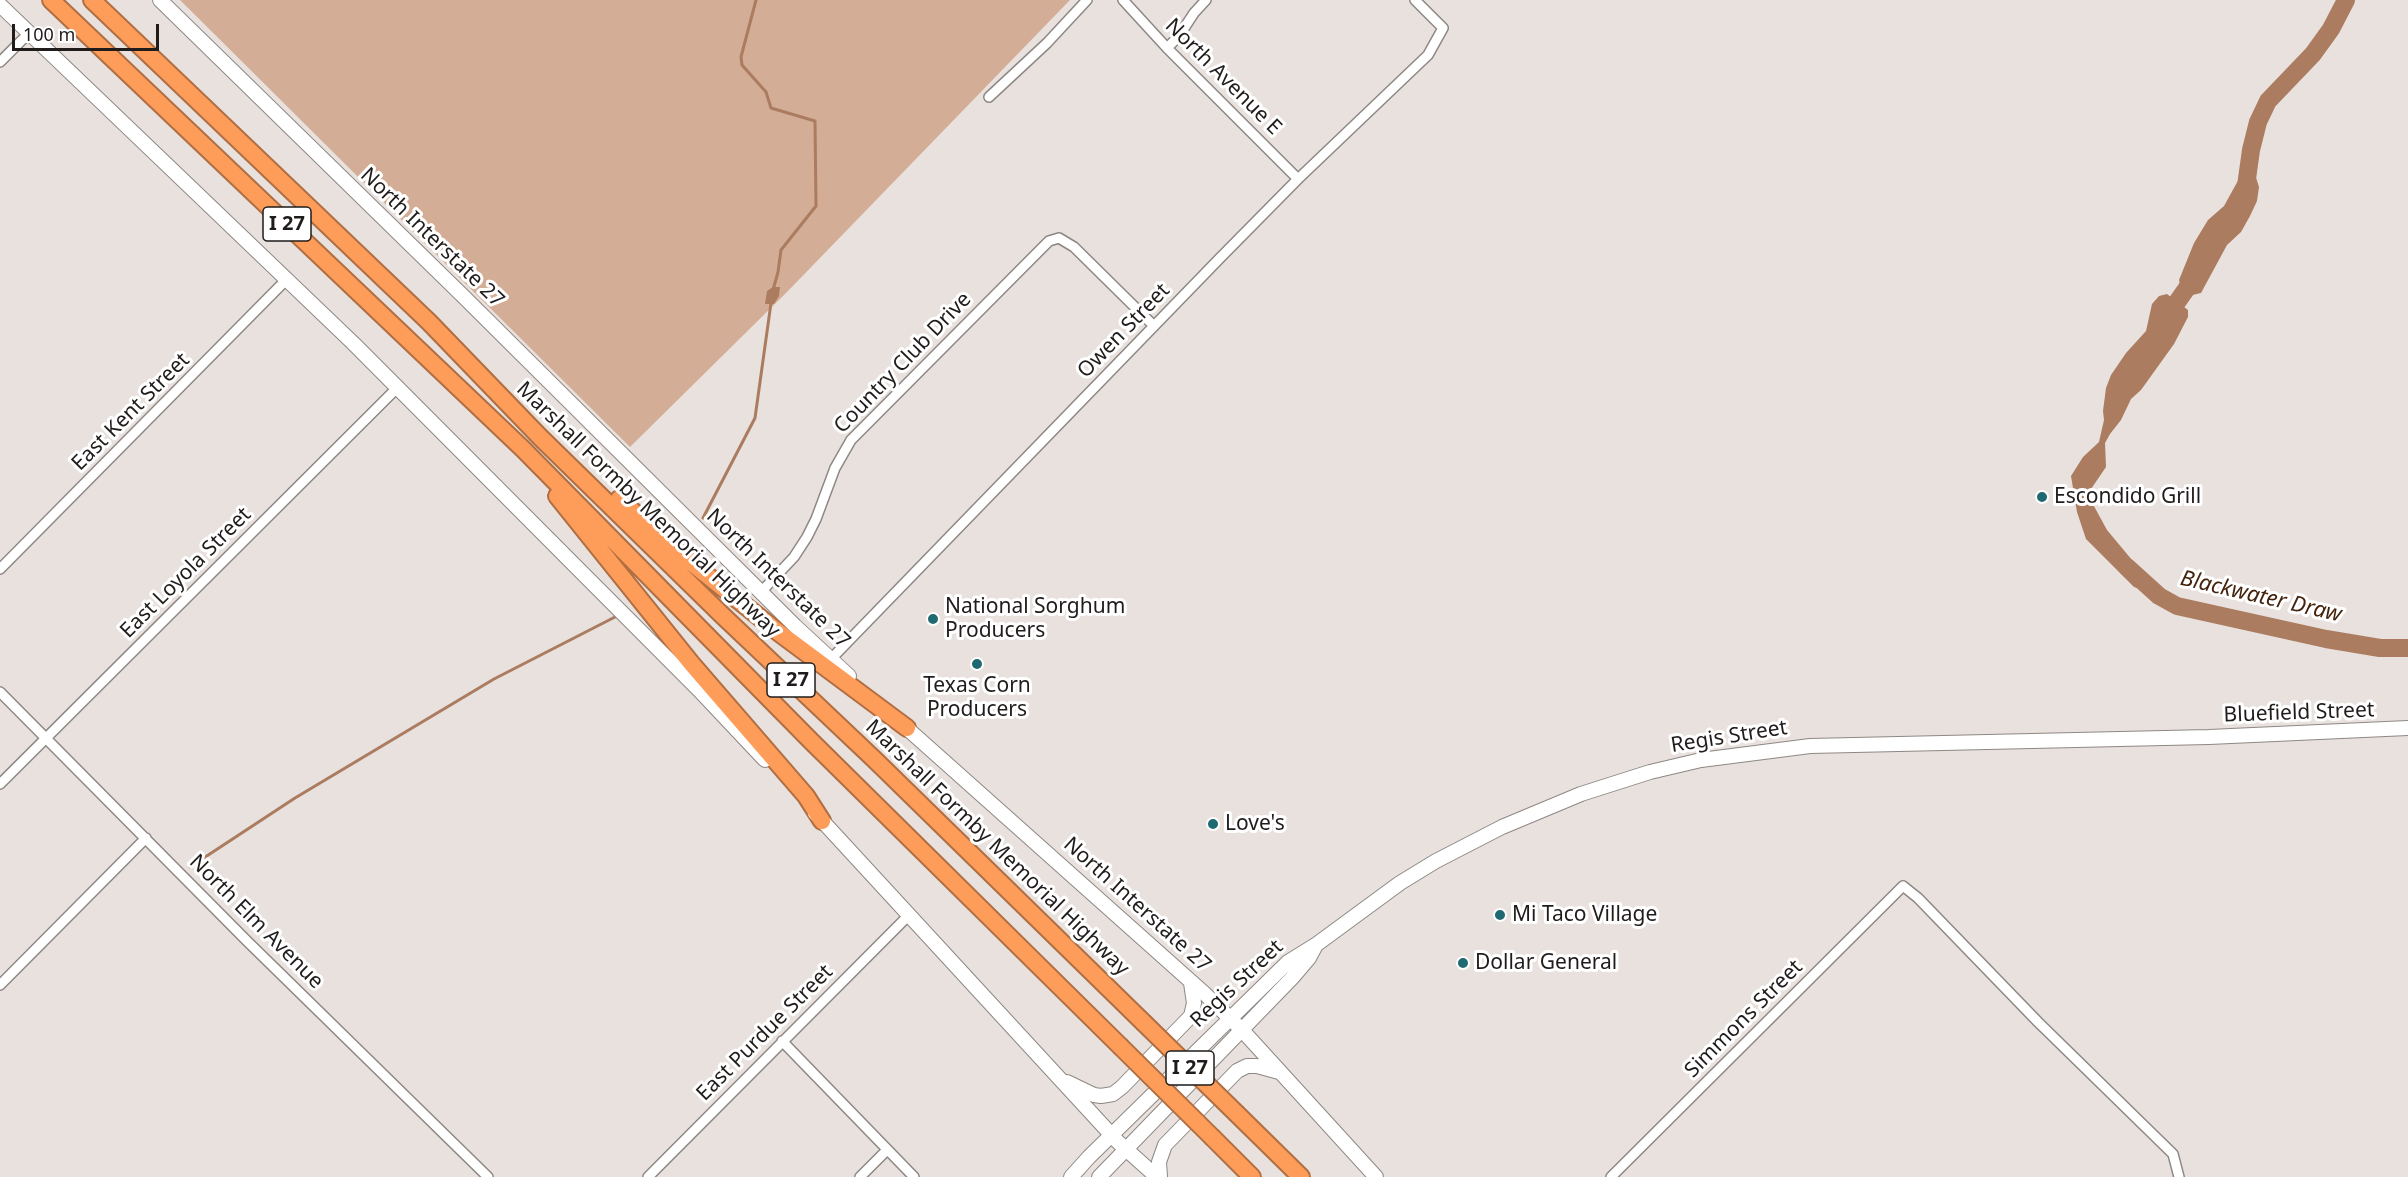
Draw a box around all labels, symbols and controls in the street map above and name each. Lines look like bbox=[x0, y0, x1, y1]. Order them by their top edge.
scale bar bbox=[15, 12, 162, 50]
street label: North Avenue E bbox=[1160, 14, 1286, 140]
text: 100 m bbox=[23, 22, 75, 46]
street label: North Interstate 27 bbox=[355, 163, 509, 313]
road number: I 27 bbox=[263, 207, 311, 241]
street label: Owen Street bbox=[1073, 278, 1175, 384]
street label: Country Club Drive bbox=[829, 287, 977, 439]
street label: East Kent Street bbox=[67, 348, 195, 476]
street label: Marshall Formby Memorial Highway bbox=[511, 377, 785, 643]
place label: Escondido Grill bbox=[2054, 484, 2201, 510]
marker: Escondido Grill bbox=[2035, 490, 2049, 504]
street label: East Loyola Street bbox=[115, 502, 257, 644]
street label: North Interstate 27 bbox=[701, 504, 855, 654]
water label: Blackwater Draw bbox=[2178, 566, 2344, 628]
place label: National Sorghum Producers bbox=[945, 594, 1125, 644]
marker: National Sorghum Producers bbox=[926, 612, 940, 626]
marker: Texas Corn Producers bbox=[970, 657, 984, 671]
road number: I 27 bbox=[767, 663, 815, 697]
place label: Texas Corn Producers bbox=[923, 673, 1031, 723]
street label: Bluefield Street bbox=[2223, 698, 2375, 728]
street label: Marshall Formby Memorial Highway bbox=[860, 715, 1134, 981]
street label: Regis Street bbox=[1669, 715, 1789, 759]
place label: Love's bbox=[1225, 811, 1285, 837]
marker: Love's bbox=[1206, 817, 1220, 831]
street label: North Interstate 27 bbox=[1058, 832, 1216, 978]
street label: North Elm Avenue bbox=[184, 850, 328, 994]
place label: Mi Taco Village bbox=[1512, 902, 1657, 928]
marker: Mi Taco Village bbox=[1493, 908, 1507, 922]
street label: Regis Street bbox=[1185, 935, 1289, 1033]
place label: Dollar General bbox=[1475, 950, 1617, 976]
street label: Simmons Street bbox=[1680, 955, 1808, 1083]
marker: Dollar General bbox=[1456, 956, 1470, 970]
street label: East Purdue Street bbox=[692, 960, 838, 1106]
road number: I 27 bbox=[1166, 1051, 1214, 1085]

